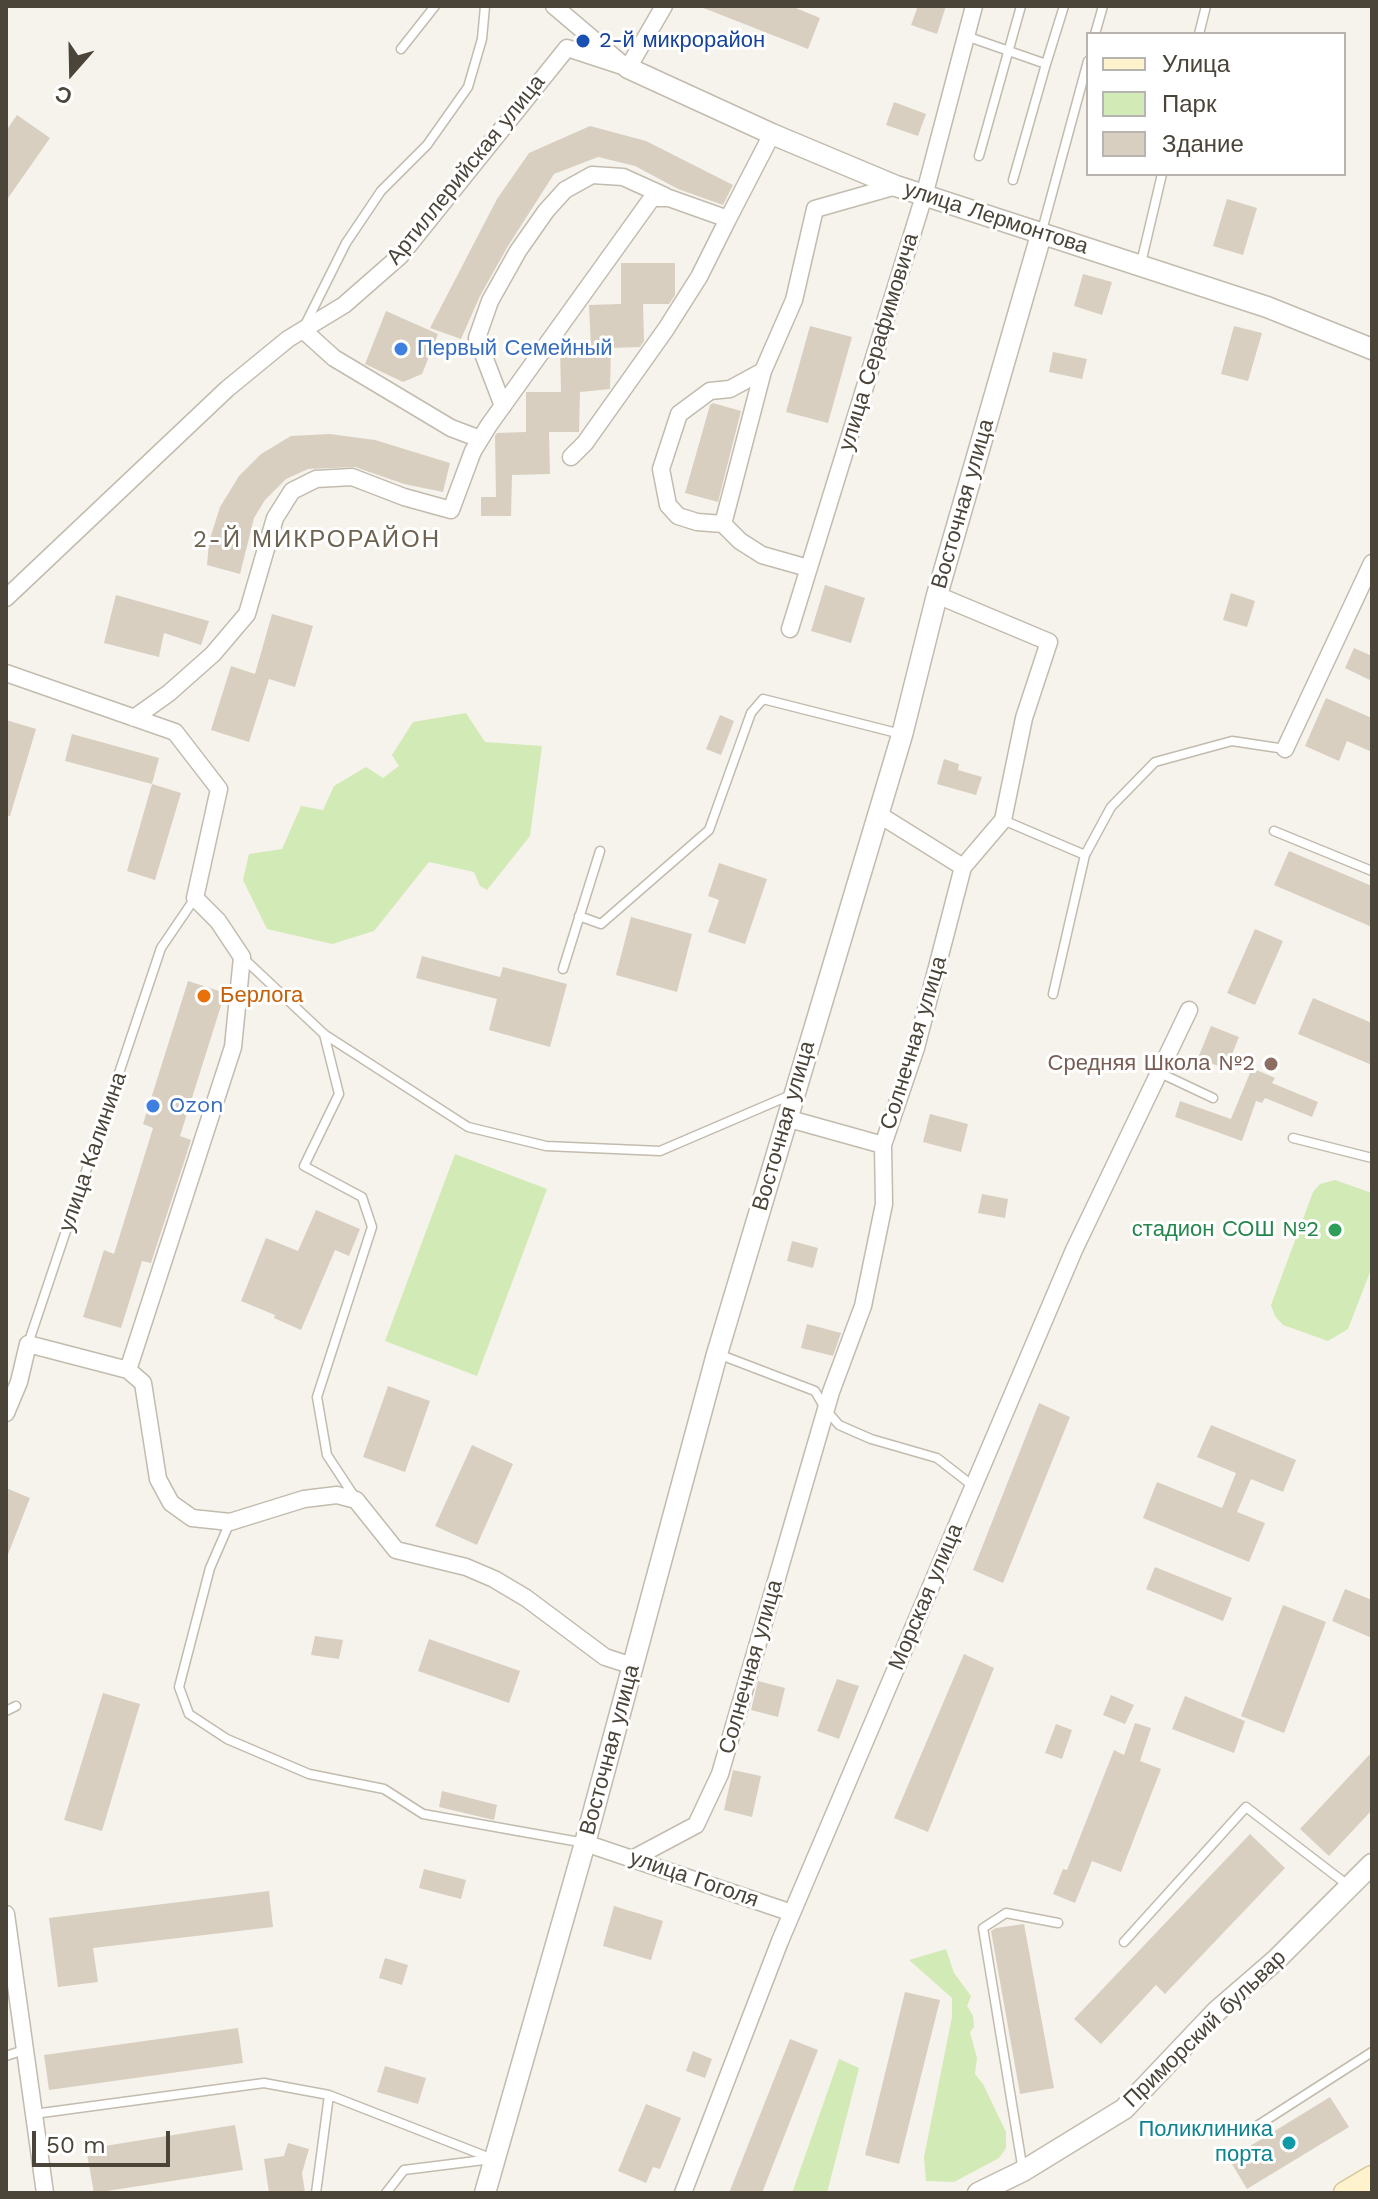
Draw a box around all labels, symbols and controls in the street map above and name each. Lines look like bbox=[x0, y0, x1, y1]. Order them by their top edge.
place label: 2-й микрорайон bbox=[599, 28, 765, 54]
north arrow bbox=[32, 32, 112, 112]
marker: 2-й микрорайон bbox=[574, 32, 592, 50]
legend bbox=[1086, 32, 1346, 176]
text: Улица bbox=[1162, 50, 1230, 78]
street label: Артиллерийская улица bbox=[381, 70, 551, 270]
text: С bbox=[52, 81, 75, 109]
text: Парк bbox=[1162, 90, 1216, 118]
text: Здание bbox=[1162, 130, 1244, 158]
street label: улица Лермонтова bbox=[901, 176, 1091, 260]
street label: улица Серафимовича bbox=[833, 230, 925, 454]
place label: Первый Семейный bbox=[417, 336, 613, 362]
marker: Первый Семейный bbox=[392, 340, 410, 358]
street label: Восточная улица bbox=[926, 416, 1000, 592]
district label: 2-Й МИКРОРАЙОН bbox=[193, 526, 441, 554]
street label: Солнечная улица bbox=[875, 953, 953, 1133]
place label: Берлога bbox=[220, 983, 303, 1009]
marker: Берлога bbox=[195, 987, 213, 1005]
street label: Восточная улица bbox=[747, 1038, 821, 1214]
place label: Средняя Школа №2 bbox=[1048, 1051, 1255, 1077]
marker: Средняя Школа №2 bbox=[1262, 1055, 1280, 1073]
street label: улица Калинина bbox=[53, 1069, 133, 1235]
place label: Ozon bbox=[169, 1093, 224, 1119]
marker: Ozon bbox=[144, 1097, 162, 1115]
place label: стадион СОШ №2 bbox=[1132, 1217, 1319, 1243]
marker: стадион СОШ №2 bbox=[1326, 1221, 1344, 1239]
street label: Морская улица bbox=[883, 1520, 969, 1674]
street label: Солнечная улица bbox=[714, 1577, 788, 1757]
street label: Восточная улица bbox=[575, 1662, 645, 1838]
street label: улица Гоголя bbox=[626, 1845, 762, 1913]
street label: Приморский бульвар bbox=[1118, 1945, 1292, 2113]
scale bar bbox=[36, 2115, 174, 2165]
place label: Поликлиника порта bbox=[1139, 2117, 1273, 2168]
text: 50 m bbox=[46, 2131, 106, 2159]
marker: Поликлиника порта bbox=[1280, 2134, 1298, 2152]

